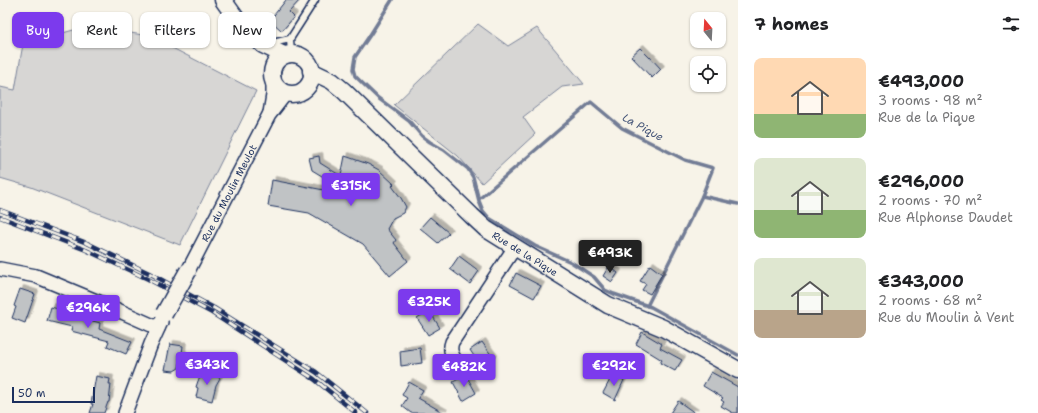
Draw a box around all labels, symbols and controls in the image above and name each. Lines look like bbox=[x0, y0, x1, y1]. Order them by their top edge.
chip: Buy bbox=[12, 12, 64, 48]
chip: Rent bbox=[72, 12, 132, 48]
chip: Filters bbox=[140, 12, 210, 48]
chip: New bbox=[218, 12, 276, 48]
north arrow bbox=[690, 12, 726, 48]
map controls bbox=[690, 12, 726, 92]
text: 7 homes bbox=[754, 13, 829, 35]
icon: filters bbox=[1000, 13, 1022, 35]
button: locate bbox=[690, 56, 726, 92]
text: €493,000 bbox=[878, 70, 964, 92]
icon: home bbox=[786, 74, 834, 122]
text: 3 rooms · 98 m² bbox=[878, 92, 982, 109]
text: Rue de la Pique bbox=[878, 109, 975, 126]
water label: La Pique bbox=[620, 110, 666, 145]
street label: Rue du Moulin Meulot bbox=[198, 142, 260, 244]
text: €296,000 bbox=[878, 170, 964, 192]
pin: €315K bbox=[323, 173, 379, 207]
icon: home bbox=[786, 174, 834, 222]
text: €315K bbox=[331, 177, 371, 194]
text: 2 rooms · 70 m² bbox=[878, 192, 982, 209]
text: Rue Alphonse Daudet bbox=[878, 209, 1013, 226]
street label: Rue de la Pique bbox=[490, 228, 560, 279]
pin: €493K bbox=[582, 240, 638, 274]
text: €493K bbox=[588, 244, 632, 261]
text: €343,000 bbox=[878, 270, 964, 292]
icon: home bbox=[786, 274, 834, 322]
pin: €325K bbox=[401, 289, 457, 323]
text: 2 rooms · 68 m² bbox=[878, 292, 982, 309]
text: €325K bbox=[407, 293, 451, 310]
pin: €296K bbox=[60, 295, 116, 329]
text: €296K bbox=[66, 299, 110, 316]
text: Rue du Moulin à Vent bbox=[878, 309, 1014, 326]
pin: €343K bbox=[179, 352, 235, 386]
pin: €292K bbox=[586, 353, 642, 387]
pin: €482K bbox=[436, 354, 492, 388]
text: €343K bbox=[185, 356, 229, 373]
text: €292K bbox=[592, 357, 636, 374]
text: €482K bbox=[442, 358, 486, 375]
scale bar bbox=[12, 385, 95, 404]
text: 50 m bbox=[18, 386, 46, 401]

